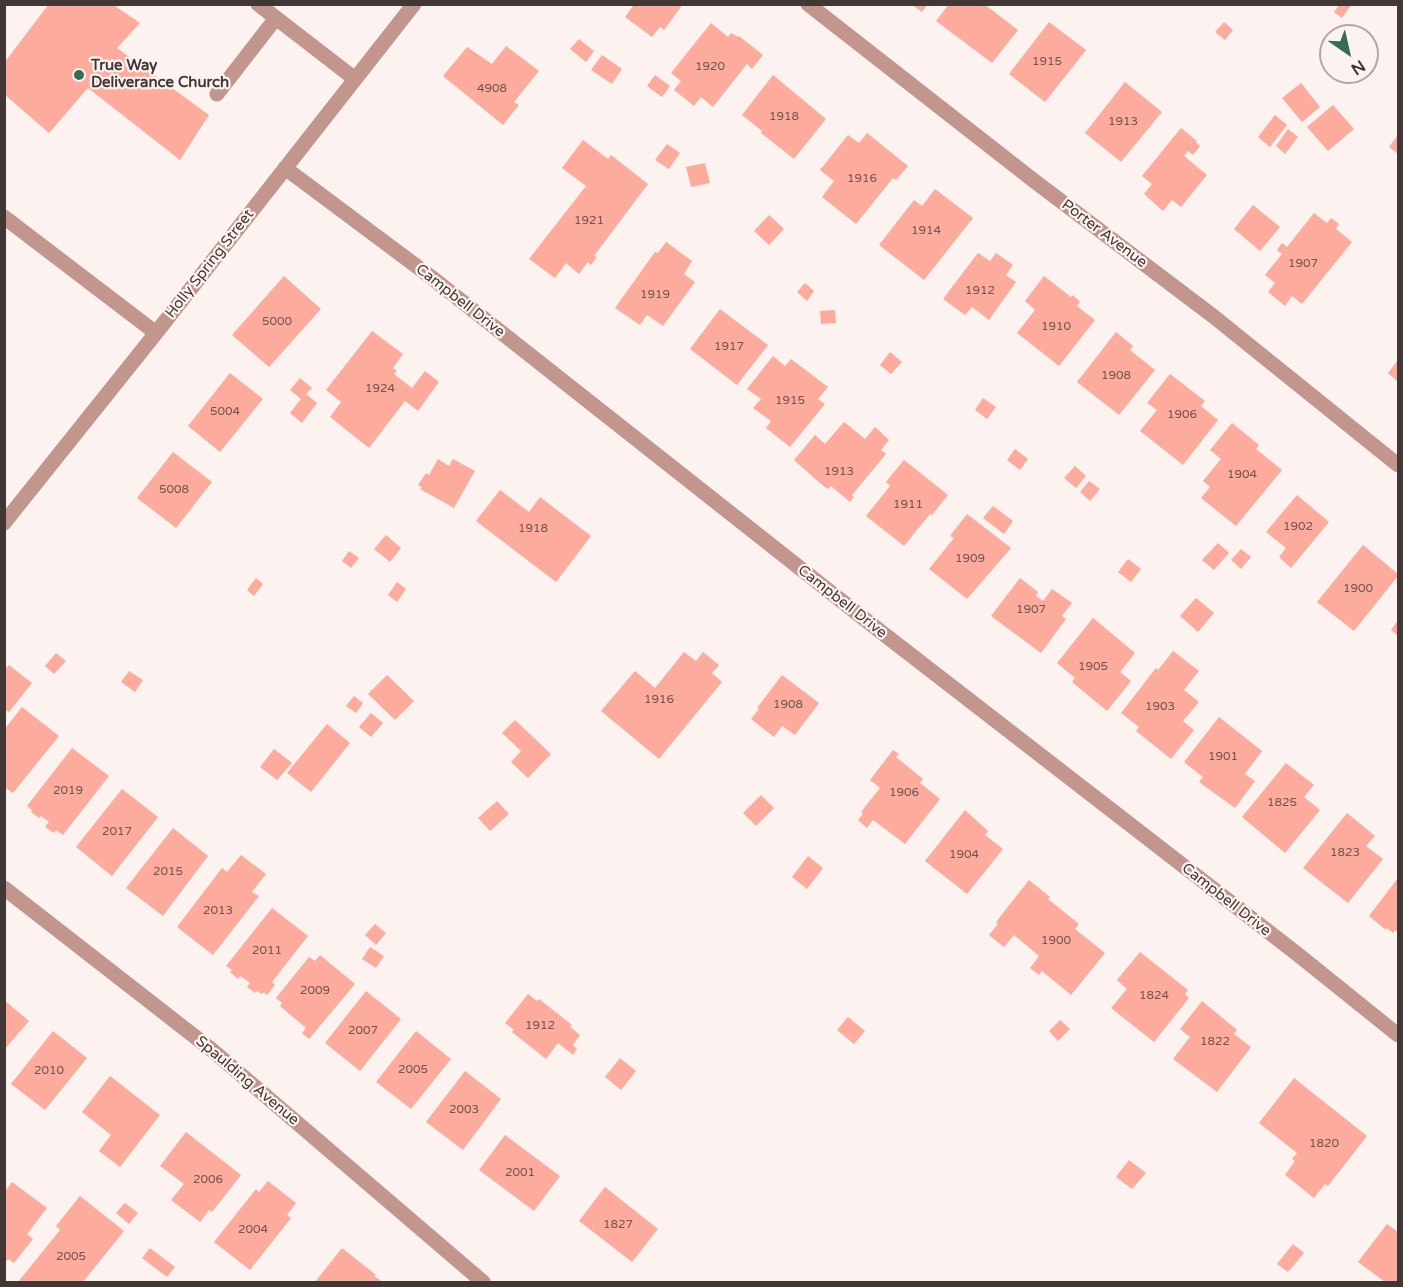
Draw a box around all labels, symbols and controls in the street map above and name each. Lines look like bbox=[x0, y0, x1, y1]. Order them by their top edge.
north arrow bbox=[1319, 24, 1379, 84]
house number: 1915 bbox=[1032, 55, 1062, 69]
text: N bbox=[1347, 55, 1369, 79]
place label: True Way Deliverance Church bbox=[91, 57, 229, 92]
house number: 1920 bbox=[695, 60, 725, 74]
marker: True Way Deliverance Church bbox=[72, 68, 86, 82]
house number: 4908 bbox=[477, 82, 507, 96]
house number: 1918 bbox=[769, 110, 799, 124]
house number: 1913 bbox=[1108, 115, 1138, 129]
house number: 1916 bbox=[847, 172, 877, 186]
street label: Porter Avenue bbox=[1058, 196, 1150, 272]
street label: Holly Spring Street bbox=[162, 206, 258, 322]
house number: 1921 bbox=[574, 214, 604, 228]
house number: 1914 bbox=[911, 224, 941, 238]
house number: 1907 bbox=[1288, 257, 1318, 271]
street label: Campbell Drive bbox=[412, 261, 508, 341]
house number: 1912 bbox=[965, 284, 995, 298]
house number: 1919 bbox=[640, 288, 670, 302]
house number: 5000 bbox=[262, 315, 292, 329]
house number: 1910 bbox=[1041, 320, 1071, 334]
house number: 1917 bbox=[714, 340, 744, 354]
house number: 1908 bbox=[1101, 369, 1131, 383]
house number: 1924 bbox=[365, 382, 395, 396]
house number: 1915 bbox=[775, 394, 805, 408]
house number: 5004 bbox=[210, 405, 240, 419]
house number: 1906 bbox=[1167, 408, 1197, 422]
house number: 1913 bbox=[824, 465, 854, 479]
house number: 1904 bbox=[1227, 468, 1257, 482]
house number: 5008 bbox=[159, 483, 189, 497]
house number: 1911 bbox=[893, 498, 923, 512]
house number: 1902 bbox=[1283, 520, 1313, 534]
house number: 1918 bbox=[518, 522, 548, 536]
house number: 1909 bbox=[955, 552, 985, 566]
street label: Campbell Drive bbox=[794, 562, 890, 642]
house number: 1900 bbox=[1343, 582, 1373, 596]
house number: 1907 bbox=[1016, 603, 1046, 617]
house number: 1905 bbox=[1078, 660, 1108, 674]
house number: 1916 bbox=[644, 693, 674, 707]
house number: 1908 bbox=[773, 698, 803, 712]
house number: 1903 bbox=[1145, 700, 1175, 714]
house number: 1901 bbox=[1208, 750, 1238, 764]
house number: 2019 bbox=[53, 784, 83, 798]
house number: 1906 bbox=[889, 786, 919, 800]
house number: 1825 bbox=[1267, 796, 1297, 810]
house number: 2017 bbox=[102, 825, 132, 839]
house number: 1823 bbox=[1330, 846, 1360, 860]
house number: 1904 bbox=[949, 848, 979, 862]
street label: Campbell Drive bbox=[1178, 860, 1274, 940]
house number: 2015 bbox=[153, 865, 183, 879]
house number: 2013 bbox=[203, 904, 233, 918]
house number: 1900 bbox=[1041, 934, 1071, 948]
house number: 2011 bbox=[252, 944, 282, 958]
house number: 2009 bbox=[300, 984, 330, 998]
house number: 1824 bbox=[1139, 989, 1169, 1003]
house number: 1912 bbox=[525, 1019, 555, 1033]
house number: 2007 bbox=[348, 1024, 378, 1038]
street label: Spaulding Avenue bbox=[192, 1033, 302, 1129]
house number: 1822 bbox=[1200, 1035, 1230, 1049]
house number: 2005 bbox=[398, 1063, 428, 1077]
house number: 2010 bbox=[34, 1064, 64, 1078]
house number: 2003 bbox=[449, 1103, 479, 1117]
house number: 1820 bbox=[1309, 1137, 1339, 1151]
house number: 2001 bbox=[505, 1166, 535, 1180]
house number: 2006 bbox=[193, 1173, 223, 1187]
house number: 1827 bbox=[603, 1218, 633, 1232]
house number: 2004 bbox=[238, 1223, 268, 1237]
house number: 2005 bbox=[56, 1250, 86, 1264]

